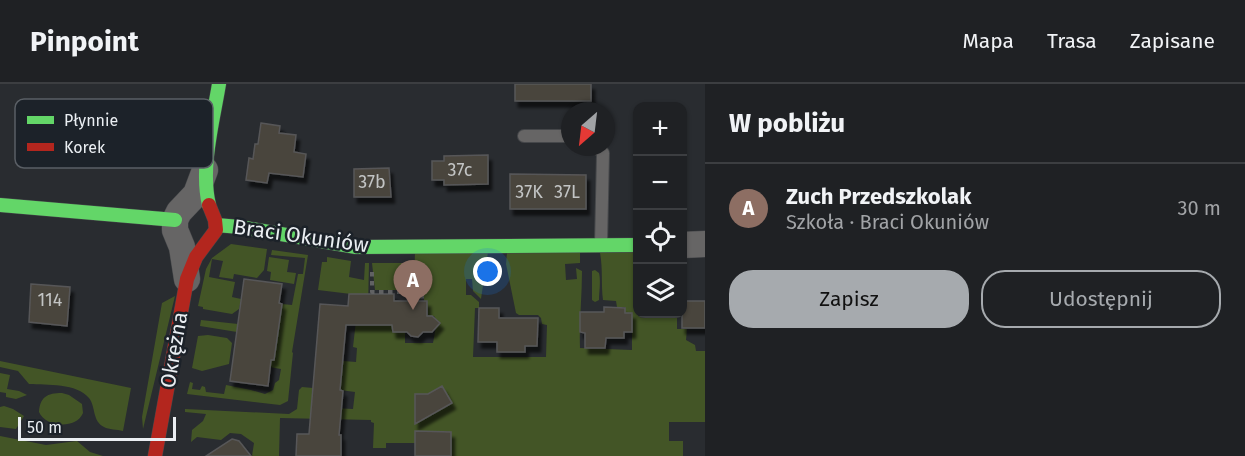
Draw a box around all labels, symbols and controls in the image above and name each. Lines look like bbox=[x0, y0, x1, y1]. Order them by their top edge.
text: Pinpoint bbox=[30, 25, 139, 58]
text: Mapa bbox=[962, 28, 1014, 54]
text: Trasa bbox=[1047, 28, 1097, 54]
text: Zapisane bbox=[1130, 28, 1215, 54]
legend bbox=[15, 99, 213, 168]
north arrow bbox=[561, 102, 615, 156]
map controls bbox=[633, 102, 687, 318]
button: + bbox=[633, 102, 687, 156]
text: W pobliżu bbox=[729, 108, 845, 139]
text: Płynnie bbox=[64, 111, 118, 130]
text: Korek bbox=[64, 138, 106, 157]
button: − bbox=[633, 156, 687, 210]
house number: 37c bbox=[448, 159, 473, 181]
house number: 37b bbox=[358, 171, 386, 193]
house number: 37K bbox=[515, 181, 543, 203]
house number: 37L bbox=[554, 181, 580, 203]
text: Zuch Przedszkolak bbox=[786, 183, 971, 210]
text: A bbox=[743, 196, 754, 220]
text: 30 m bbox=[1177, 196, 1221, 220]
button: locate bbox=[633, 210, 687, 264]
text: Szkoła · Braci Okuniów bbox=[786, 210, 989, 234]
street label: Braci Okuniów bbox=[232, 214, 370, 258]
your location bbox=[473, 257, 502, 286]
pin: A bbox=[394, 260, 432, 310]
button: layers bbox=[633, 264, 687, 318]
button: Zapisz bbox=[729, 270, 969, 328]
button: Udostępnij bbox=[981, 270, 1221, 328]
house number: 114 bbox=[38, 289, 63, 311]
street label: Okrężna bbox=[155, 310, 193, 390]
scale bar bbox=[18, 414, 176, 442]
text: 50 m bbox=[27, 418, 62, 437]

